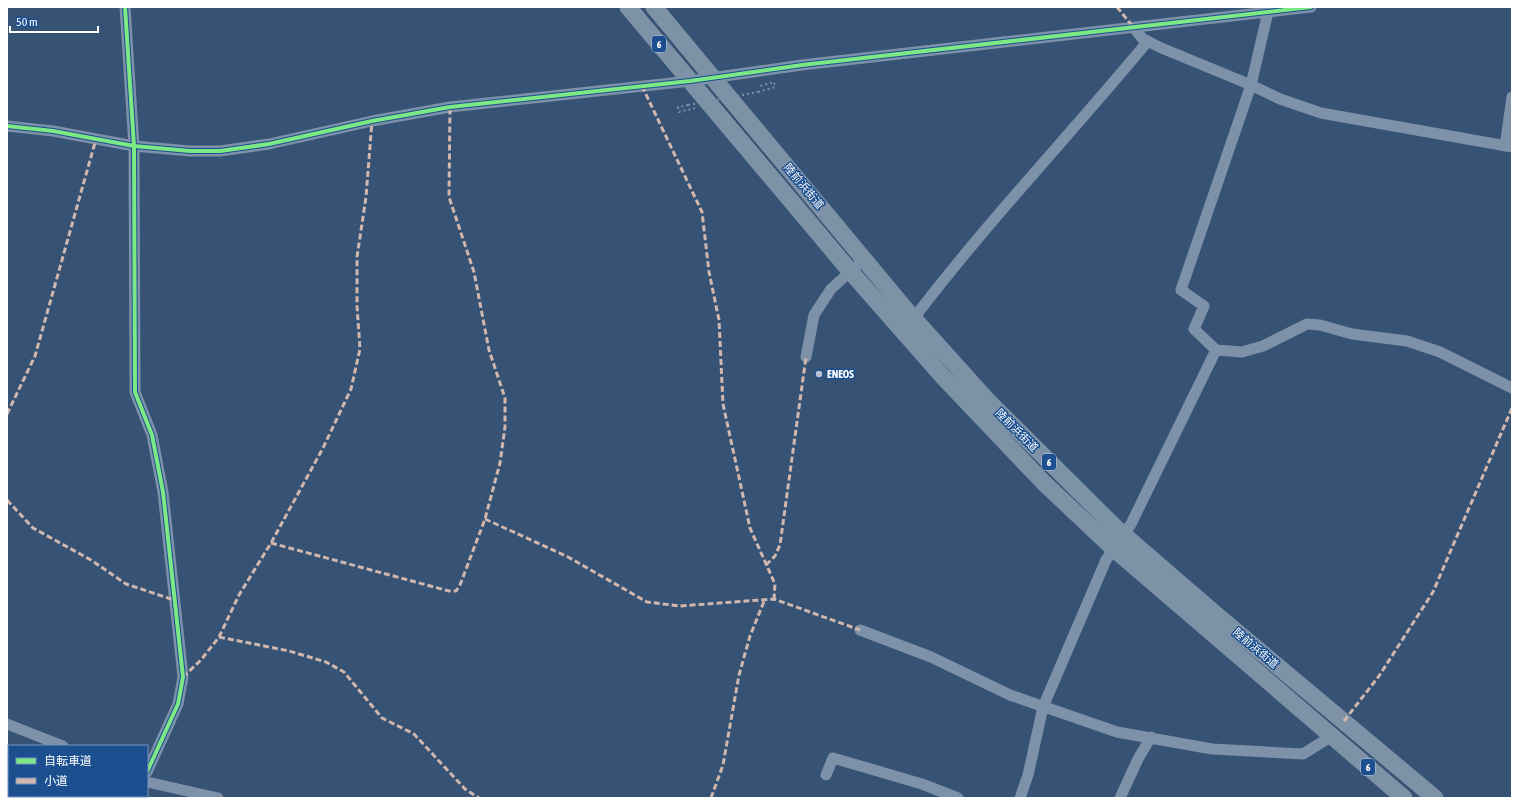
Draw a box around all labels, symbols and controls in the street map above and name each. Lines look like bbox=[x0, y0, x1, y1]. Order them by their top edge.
scale bar bbox=[10, 8, 98, 34]
text: 50 m bbox=[16, 15, 38, 29]
road number: 6 bbox=[652, 36, 666, 52]
street label: 陸前浜街道 bbox=[782, 161, 826, 211]
place label: ENEOS bbox=[827, 368, 854, 380]
marker: ENEOS bbox=[814, 369, 824, 379]
street label: 陸前浜街道 bbox=[993, 406, 1041, 454]
road number: 6 bbox=[1042, 454, 1056, 470]
street label: 陸前浜街道 bbox=[1231, 626, 1281, 670]
legend bbox=[8, 745, 148, 797]
text: 自転車道 bbox=[44, 754, 92, 768]
road number: 6 bbox=[1361, 759, 1375, 775]
text: 小道 bbox=[44, 774, 68, 788]

